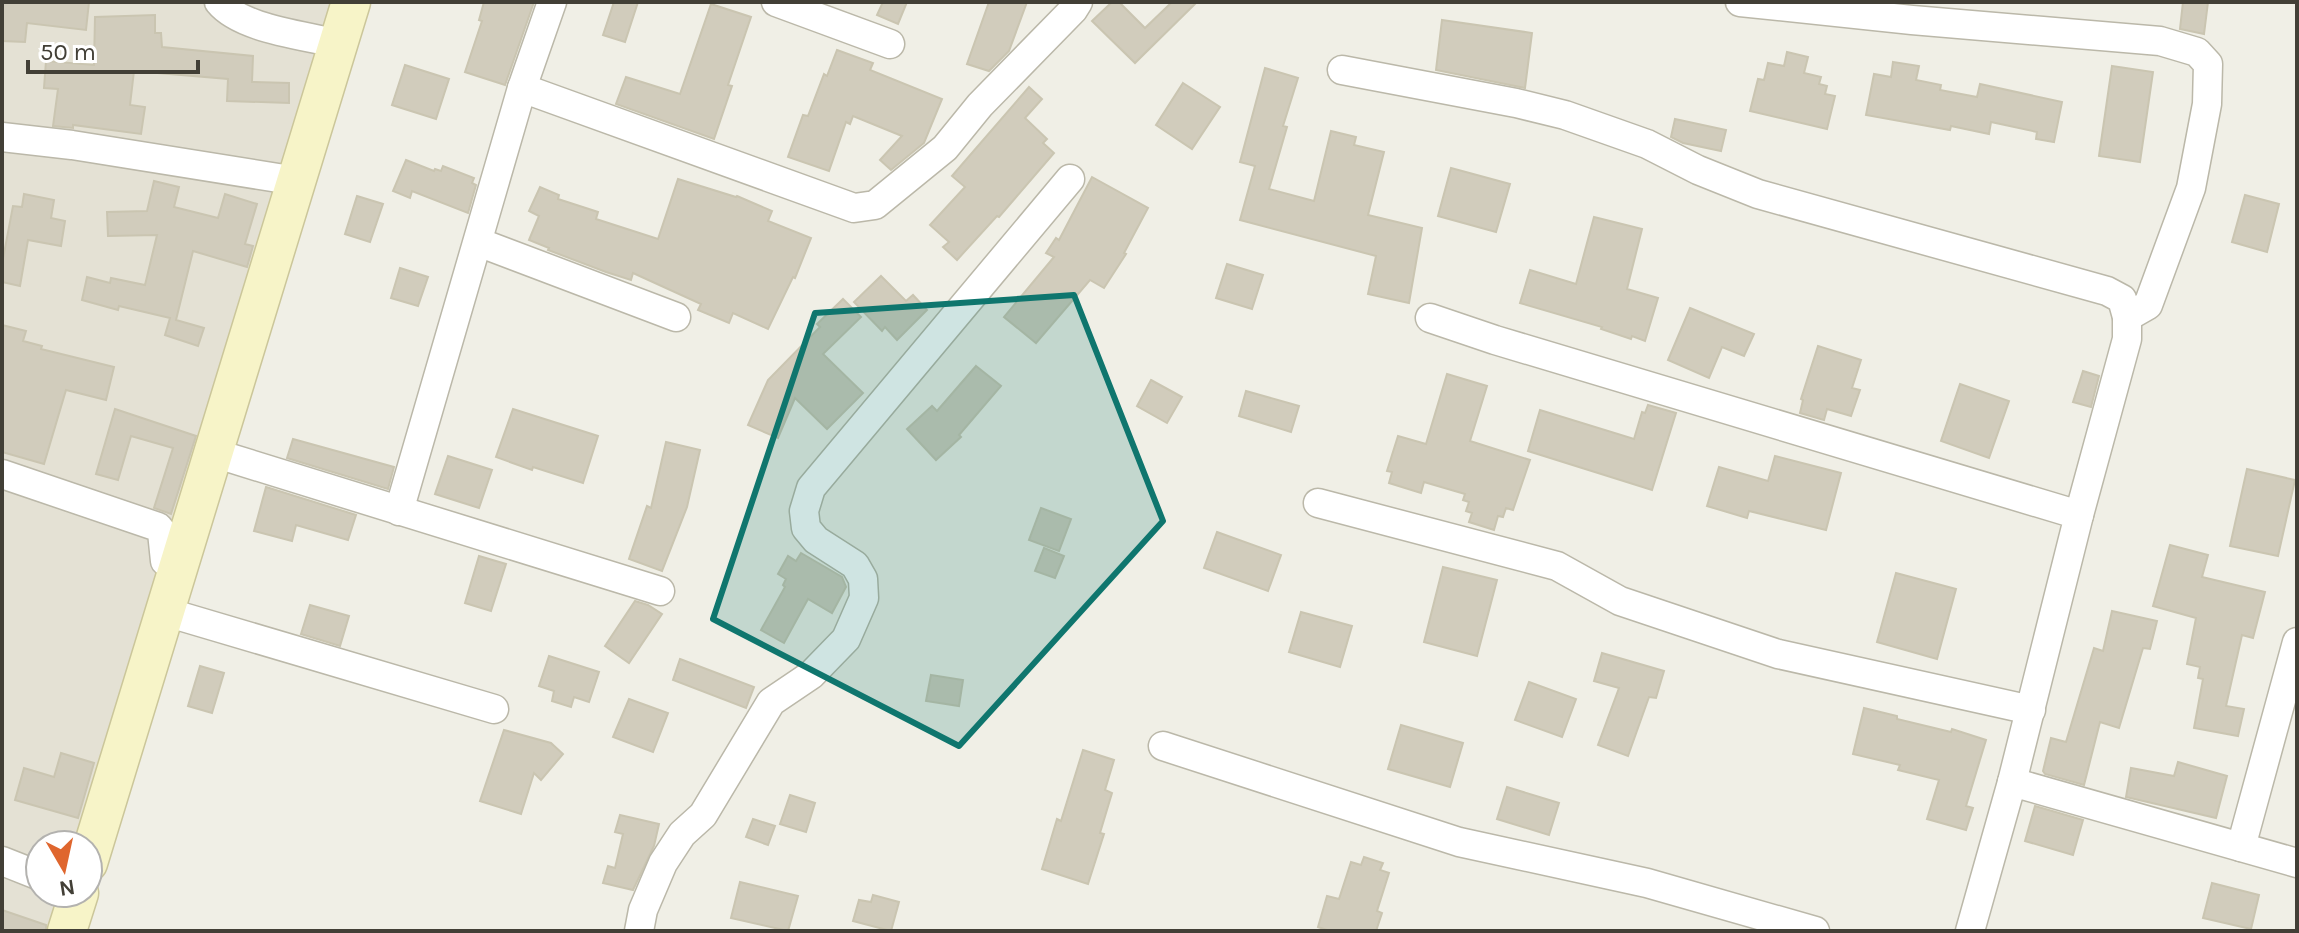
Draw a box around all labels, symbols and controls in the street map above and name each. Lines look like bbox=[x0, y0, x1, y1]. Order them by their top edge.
scale bar bbox=[28, 24, 198, 74]
text: 50 m bbox=[40, 38, 96, 66]
north arrow bbox=[24, 829, 104, 909]
text: N bbox=[57, 874, 77, 902]

